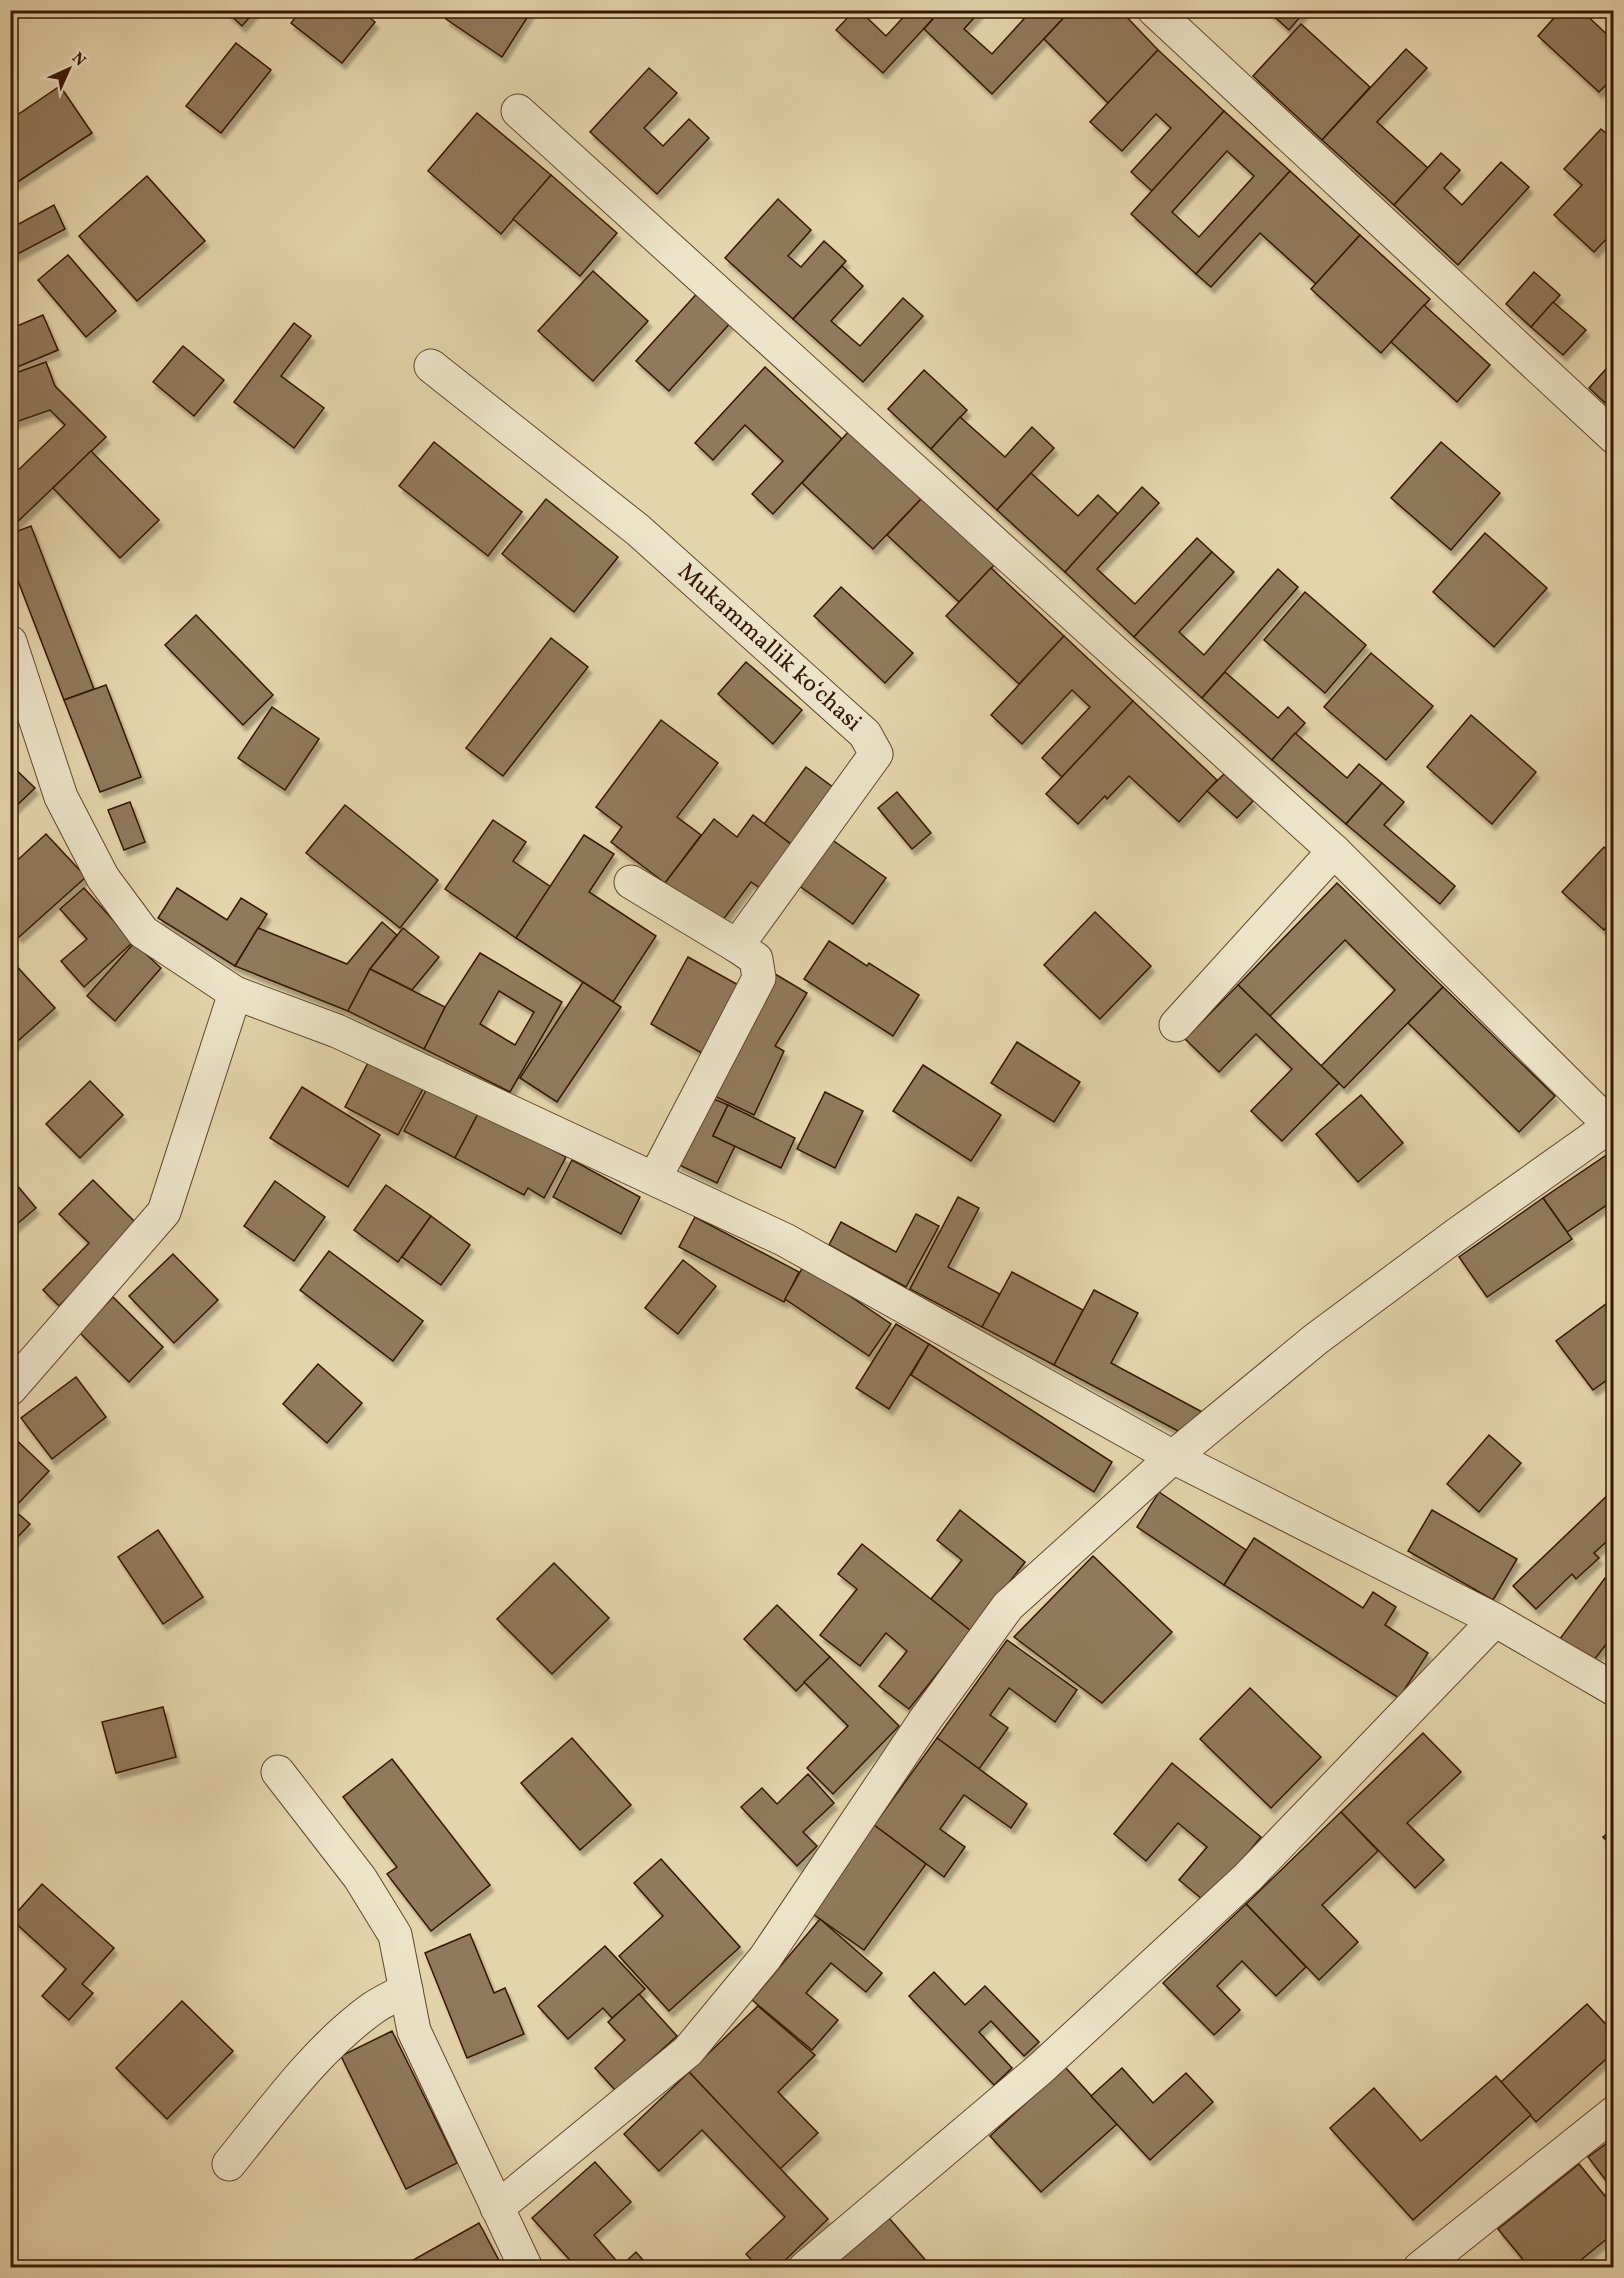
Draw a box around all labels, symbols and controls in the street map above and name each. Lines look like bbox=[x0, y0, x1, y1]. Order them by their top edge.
north arrow bbox=[39, 39, 99, 99]
text: N bbox=[66, 48, 90, 72]
street label: Mukammallik koʻchasi bbox=[669, 556, 869, 740]

